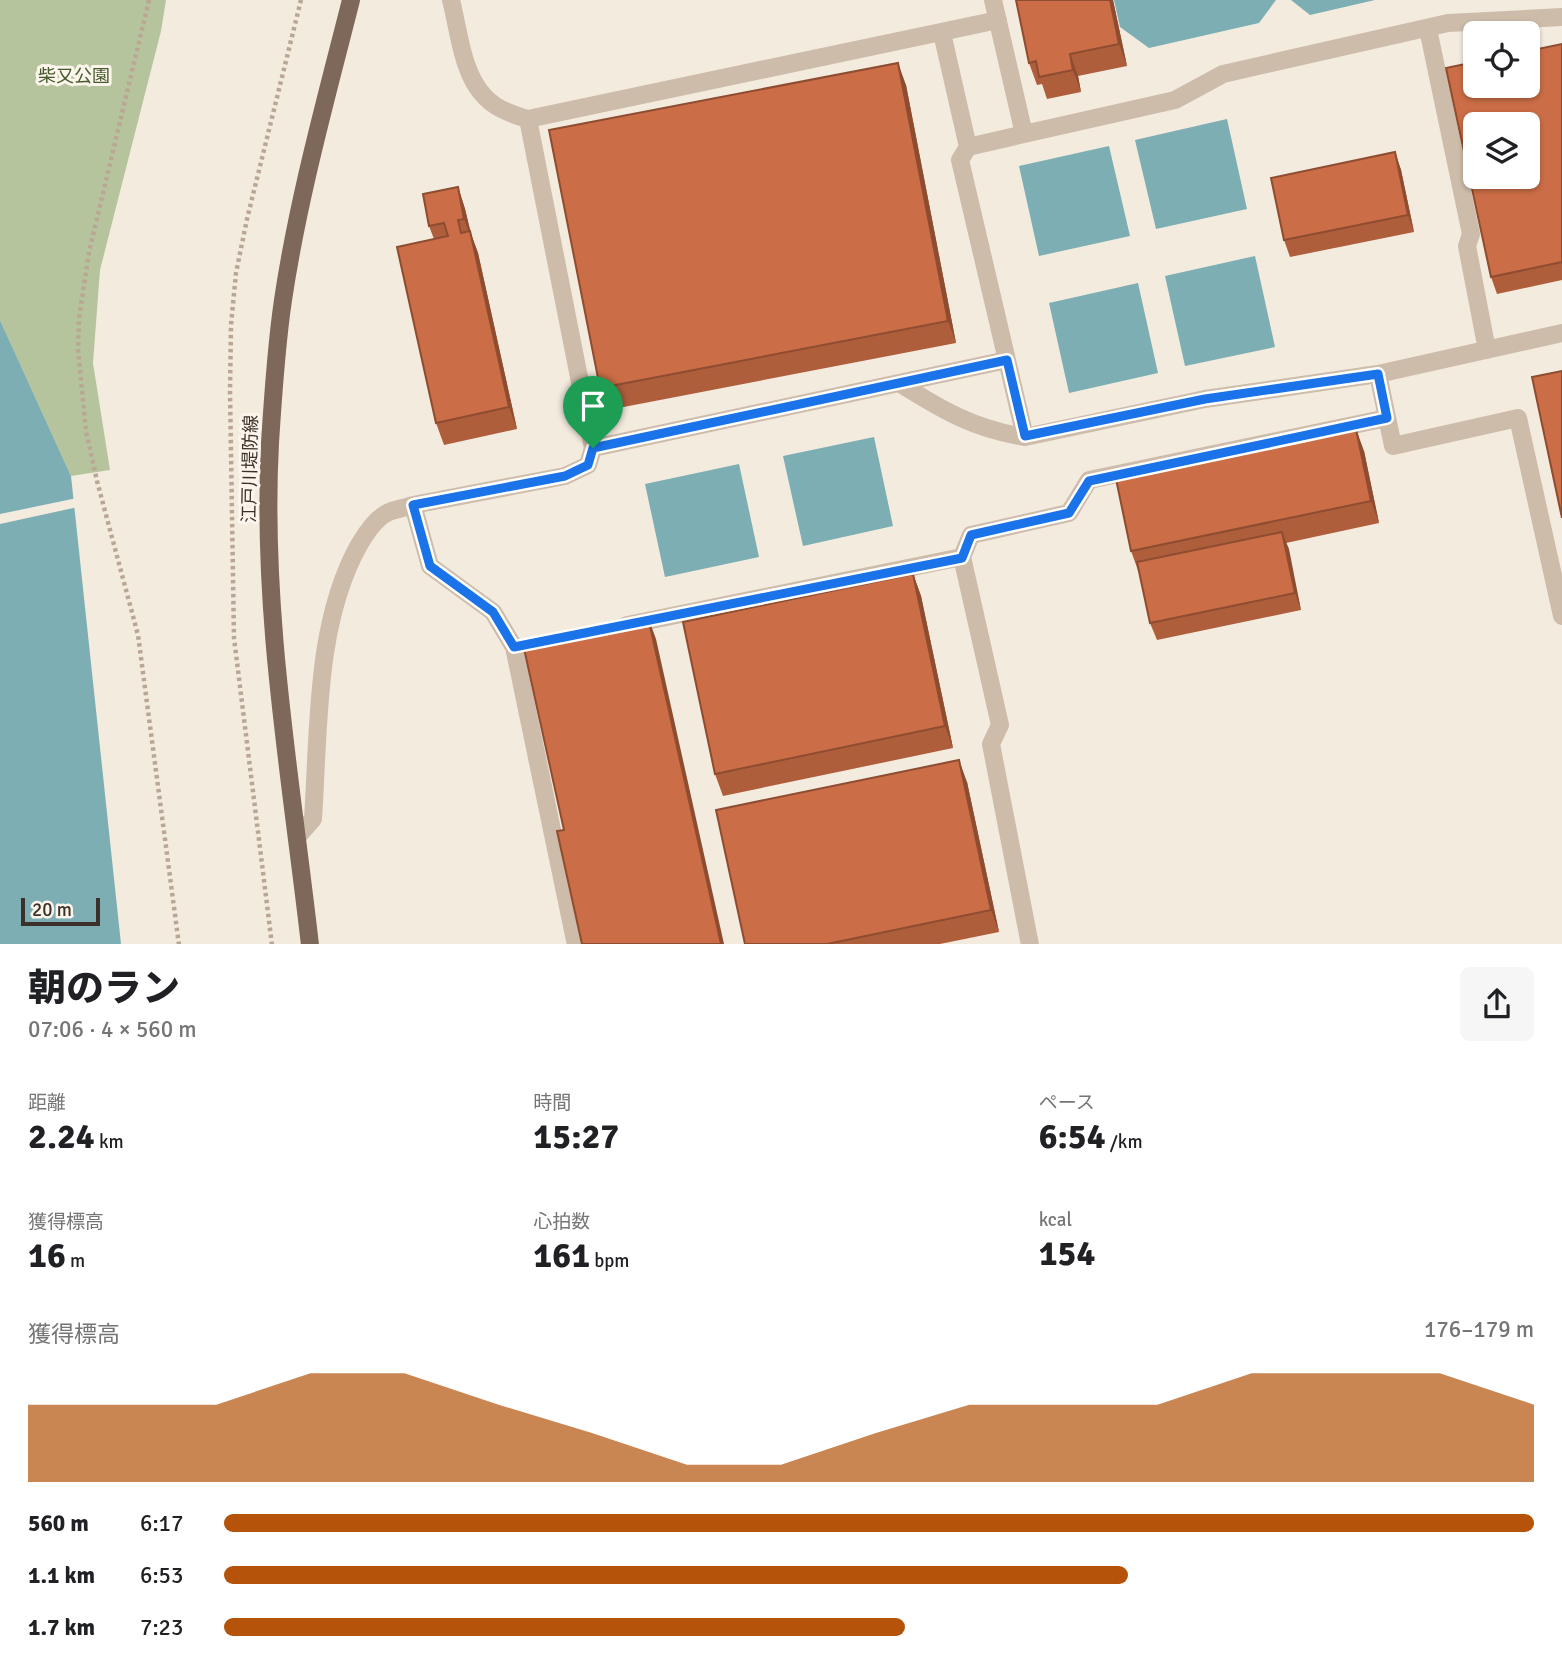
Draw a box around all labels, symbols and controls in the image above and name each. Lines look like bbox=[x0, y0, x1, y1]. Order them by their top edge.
map controls bbox=[1463, 21, 1540, 189]
button: locate bbox=[1463, 21, 1540, 98]
park label: 柴又公園 bbox=[38, 65, 110, 87]
button: layers bbox=[1463, 112, 1540, 189]
pin bbox=[563, 376, 623, 448]
icon: arrive bbox=[574, 387, 612, 425]
street label: 江戸川堤防線 bbox=[238, 415, 262, 523]
scale bar bbox=[21, 895, 100, 927]
text: 20 m bbox=[32, 898, 72, 922]
text: 朝のラン bbox=[28, 965, 180, 1012]
button: share bbox=[1460, 967, 1534, 1041]
text: 07:06 · 4 × 560 m bbox=[28, 1015, 197, 1044]
text: 距離 bbox=[28, 1091, 66, 1115]
text: 時間 bbox=[533, 1091, 571, 1115]
text: ペース bbox=[1039, 1091, 1095, 1115]
text: 2.24 bbox=[28, 1115, 95, 1158]
text: 15:27 bbox=[533, 1115, 619, 1158]
text: 6:54 bbox=[1039, 1115, 1106, 1158]
text: km bbox=[95, 1130, 124, 1154]
text: /km bbox=[1106, 1130, 1143, 1154]
text: kcal bbox=[1039, 1208, 1072, 1232]
text: 獲得標高 bbox=[28, 1210, 104, 1234]
text: 心拍数 bbox=[533, 1210, 590, 1234]
text: 154 bbox=[1039, 1232, 1095, 1275]
text: 16 bbox=[28, 1234, 66, 1277]
text: 161 bbox=[533, 1234, 590, 1277]
text: m bbox=[66, 1249, 85, 1273]
text: bpm bbox=[590, 1249, 629, 1273]
text: 176–179 m bbox=[1424, 1315, 1534, 1344]
text: 獲得標高 bbox=[28, 1320, 120, 1349]
text: 560 m bbox=[28, 1509, 89, 1538]
text: 6:17 bbox=[140, 1509, 183, 1538]
text: 1.1 km bbox=[28, 1561, 95, 1590]
text: 6:53 bbox=[140, 1561, 183, 1590]
text: 1.7 km bbox=[28, 1613, 95, 1642]
text: 7:23 bbox=[140, 1613, 183, 1642]

